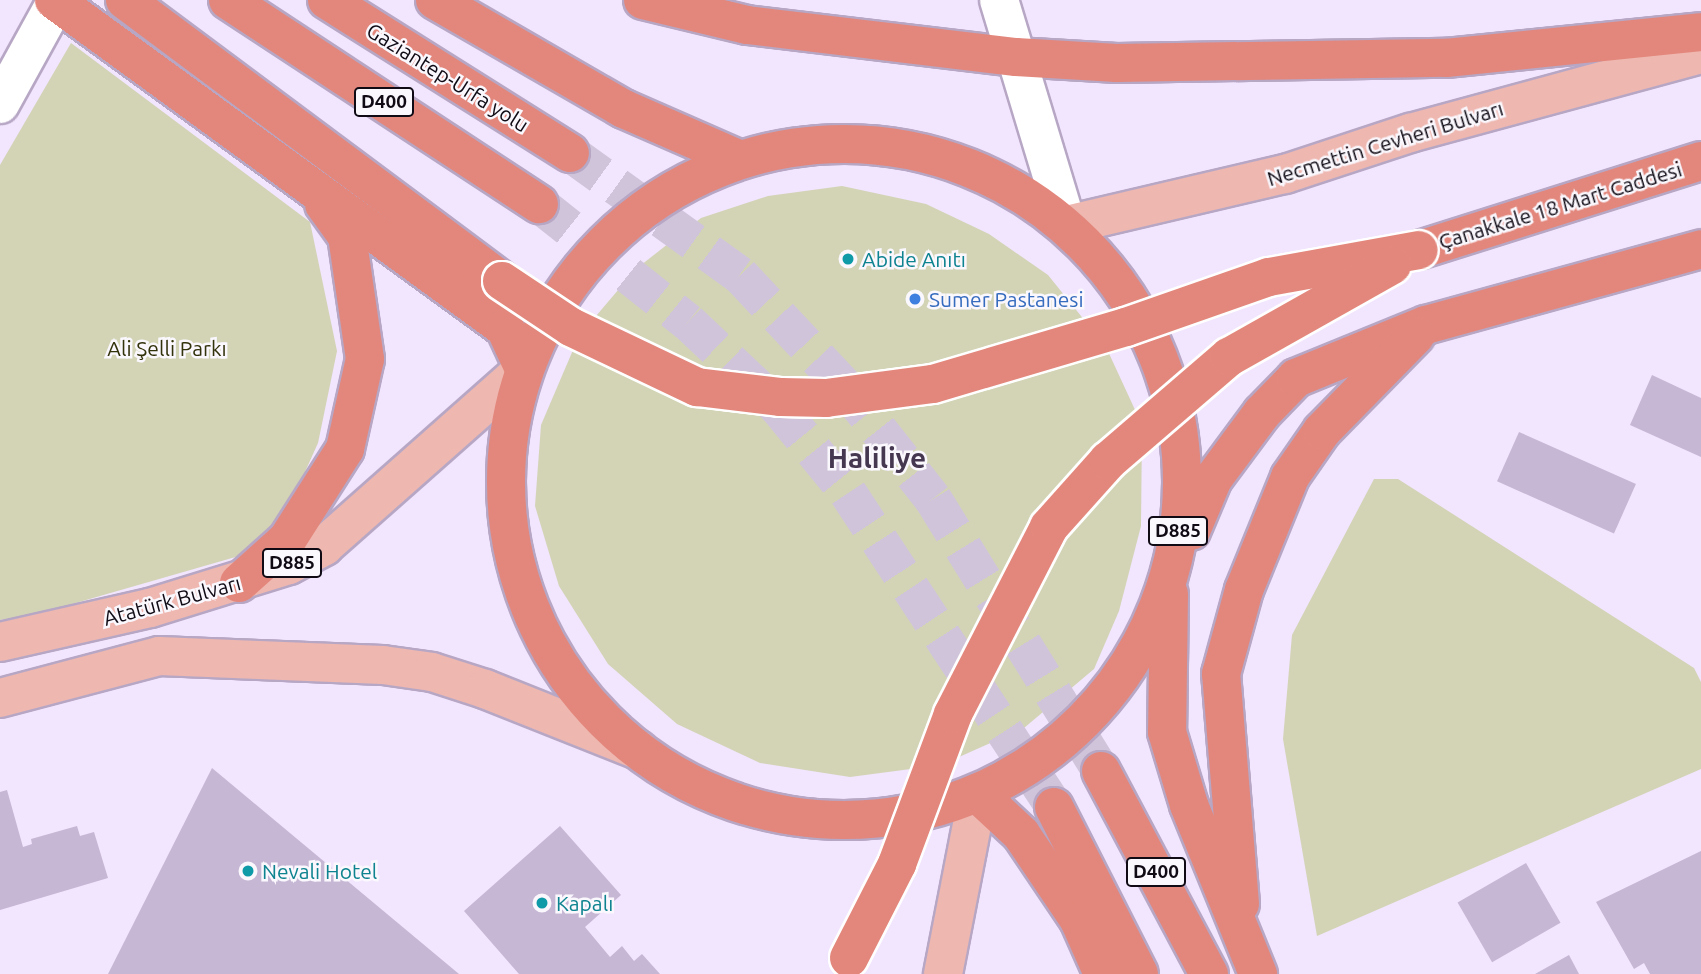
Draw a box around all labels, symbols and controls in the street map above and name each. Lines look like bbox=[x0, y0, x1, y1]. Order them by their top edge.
street label: Gaziantep-Urfa yolu bbox=[362, 17, 534, 137]
road number: D400 bbox=[352, 86, 416, 118]
street label: Necmettin Cevheri Bulvarı bbox=[1264, 95, 1506, 191]
street label: Çanakkale 18 Mart Caddesi bbox=[1435, 156, 1685, 254]
place label: Abide Anıtı bbox=[862, 246, 966, 272]
marker: Abide Anıtı bbox=[840, 251, 856, 267]
place label: Sumer Pastanesi bbox=[929, 286, 1084, 312]
marker: Sumer Pastanesi bbox=[907, 291, 923, 307]
park label: Ali Şelli Parkı bbox=[107, 335, 227, 361]
district label: Haliliye bbox=[828, 441, 926, 475]
road number: D885 bbox=[1146, 516, 1210, 546]
road number: D885 bbox=[260, 548, 324, 578]
street label: Atatürk Bulvarı bbox=[101, 570, 243, 630]
road number: D400 bbox=[1124, 856, 1188, 888]
place label: Nevali Hotel bbox=[262, 858, 377, 884]
marker: Nevali Hotel bbox=[240, 863, 256, 879]
place label: Kapalı bbox=[556, 890, 613, 916]
marker: Kapalı bbox=[534, 895, 550, 911]

